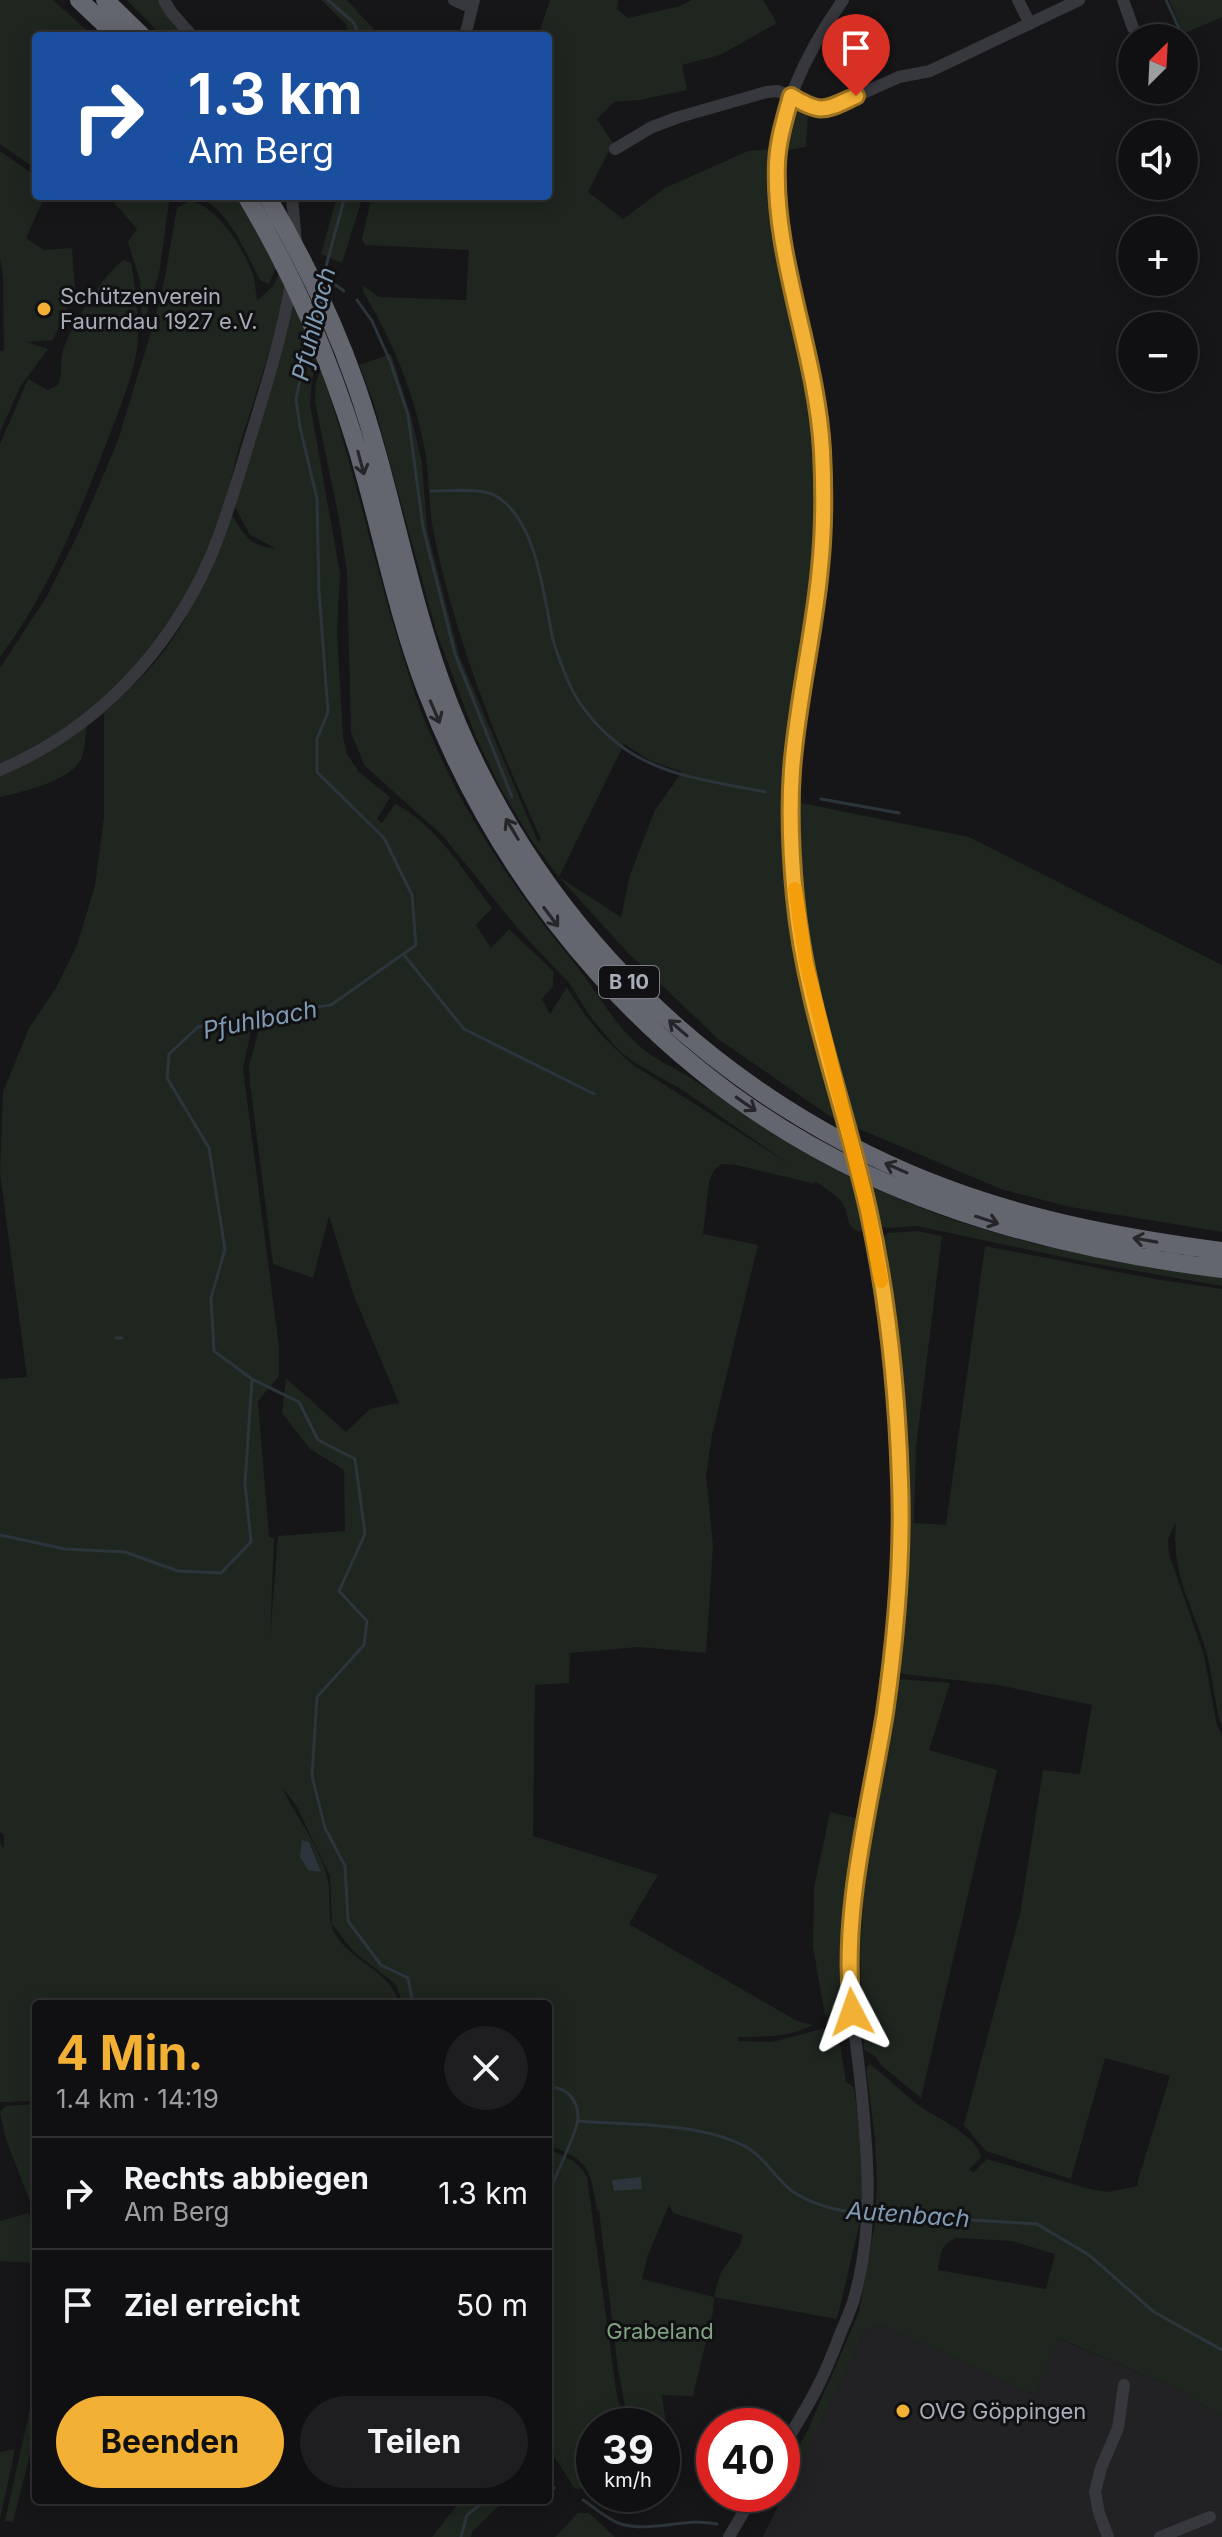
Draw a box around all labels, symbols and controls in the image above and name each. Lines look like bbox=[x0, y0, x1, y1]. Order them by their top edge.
pin bbox=[822, 14.0, 890, 96]
north arrow bbox=[1118, 24, 1198, 104]
map controls bbox=[1118, 24, 1198, 392]
icon: arrive bbox=[834, 26, 878, 70]
text: 1.3 km bbox=[188, 60, 363, 128]
icon: right bbox=[56, 64, 160, 168]
button: sound bbox=[1118, 120, 1198, 200]
text: Am Berg bbox=[188, 128, 334, 172]
button: + bbox=[1118, 216, 1198, 296]
water label: Pfuhlbach bbox=[285, 264, 342, 384]
place label: Schützenverein Faurndau 1927 e.V. bbox=[60, 283, 258, 334]
marker: Schützenverein Faurndau 1927 e.V. bbox=[35, 300, 53, 318]
button: − bbox=[1118, 312, 1198, 392]
one-way arrow bbox=[354, 450, 369, 476]
one-way arrow bbox=[429, 699, 444, 724]
one-way arrow bbox=[504, 818, 520, 841]
one-way arrow bbox=[543, 906, 560, 928]
road number: B 10 bbox=[599, 966, 659, 998]
water label: Pfuhlbach bbox=[200, 994, 320, 1045]
one-way arrow bbox=[668, 1019, 688, 1037]
one-way arrow bbox=[734, 1096, 756, 1112]
one-way arrow bbox=[884, 1159, 909, 1174]
one-way arrow bbox=[974, 1214, 999, 1229]
one-way arrow bbox=[1133, 1232, 1158, 1247]
position arrow bbox=[810, 1970, 894, 2054]
text: 4 Min. bbox=[56, 2023, 203, 2082]
button: close bbox=[444, 2026, 528, 2110]
text: 1.4 km · 14:19 bbox=[56, 2083, 219, 2114]
text: Rechts abbiegen bbox=[124, 2160, 369, 2196]
icon: right bbox=[56, 2171, 100, 2215]
text: 1.3 km bbox=[438, 2175, 528, 2211]
text: Am Berg bbox=[124, 2196, 230, 2227]
water label: Autenbach bbox=[844, 2196, 971, 2233]
icon: arrive bbox=[56, 2283, 100, 2327]
text: Ziel erreicht bbox=[124, 2287, 300, 2323]
text: 50 m bbox=[456, 2287, 528, 2323]
park label: Grabeland bbox=[606, 2318, 714, 2344]
button: Beenden bbox=[56, 2396, 284, 2488]
button: Teilen bbox=[300, 2396, 528, 2488]
place label: OVG Göppingen bbox=[919, 2398, 1086, 2424]
marker: OVG Göppingen bbox=[894, 2402, 912, 2420]
speed limit sign: 40 bbox=[696, 2408, 800, 2512]
text: 39 bbox=[602, 2425, 654, 2474]
text: km/h bbox=[604, 2468, 652, 2492]

